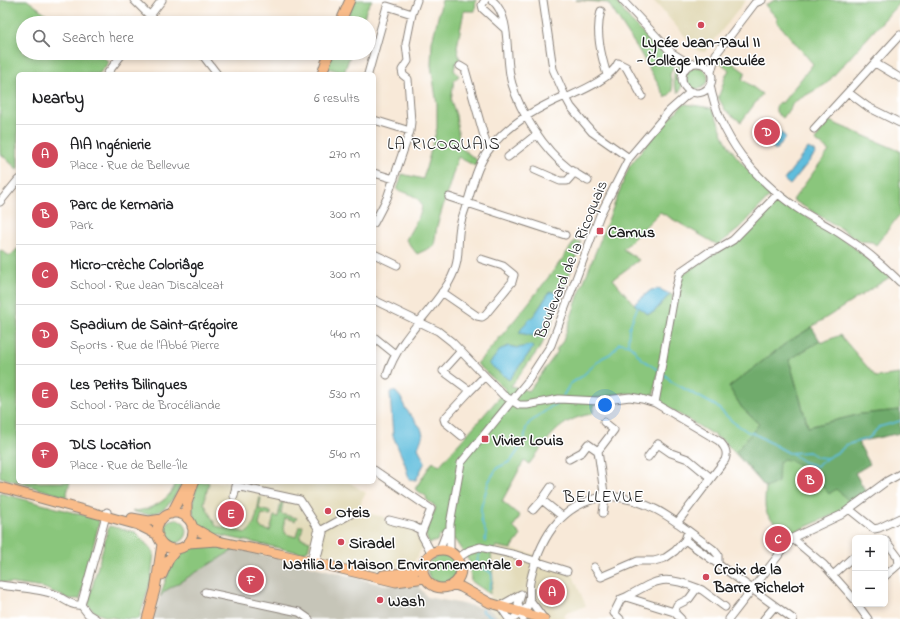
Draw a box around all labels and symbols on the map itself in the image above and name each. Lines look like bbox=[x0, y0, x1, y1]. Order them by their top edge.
marker: Lycée Jean-Paul II - Collège Immaculée bbox=[696, 20, 706, 30]
place label: Lycée Jean-Paul II - Collège Immaculée bbox=[636, 31, 766, 74]
pin: D bbox=[754, 117, 780, 147]
district label: LA RICOQUAIS bbox=[387, 132, 501, 157]
street label: Boulevard de la Ricoquais bbox=[529, 177, 615, 343]
place label: Camus bbox=[608, 221, 655, 245]
marker: Camus bbox=[595, 226, 605, 236]
your location bbox=[595, 395, 615, 415]
place label: Vivier Louis bbox=[492, 429, 564, 453]
marker: Vivier Louis bbox=[480, 434, 490, 444]
pin: B bbox=[797, 465, 823, 495]
district label: BELLEVUE bbox=[562, 485, 645, 510]
pin: E bbox=[218, 499, 244, 529]
place label: Oteis bbox=[336, 501, 370, 525]
marker: Oteis bbox=[323, 506, 333, 516]
pin: C bbox=[765, 524, 791, 554]
place label: Siradel bbox=[349, 532, 395, 556]
marker: Siradel bbox=[336, 537, 346, 547]
place label: Natilia La Maison Environnementale bbox=[283, 553, 512, 577]
marker: Natilia La Maison Environnementale bbox=[514, 558, 524, 568]
place label: Croix de la Barre Richelot bbox=[713, 558, 805, 600]
pin: F bbox=[238, 565, 264, 595]
marker: Croix de la Barre Richelot bbox=[701, 572, 711, 582]
pin: A bbox=[539, 577, 565, 607]
place label: Wash bbox=[388, 590, 425, 614]
marker: Wash bbox=[375, 595, 385, 605]

